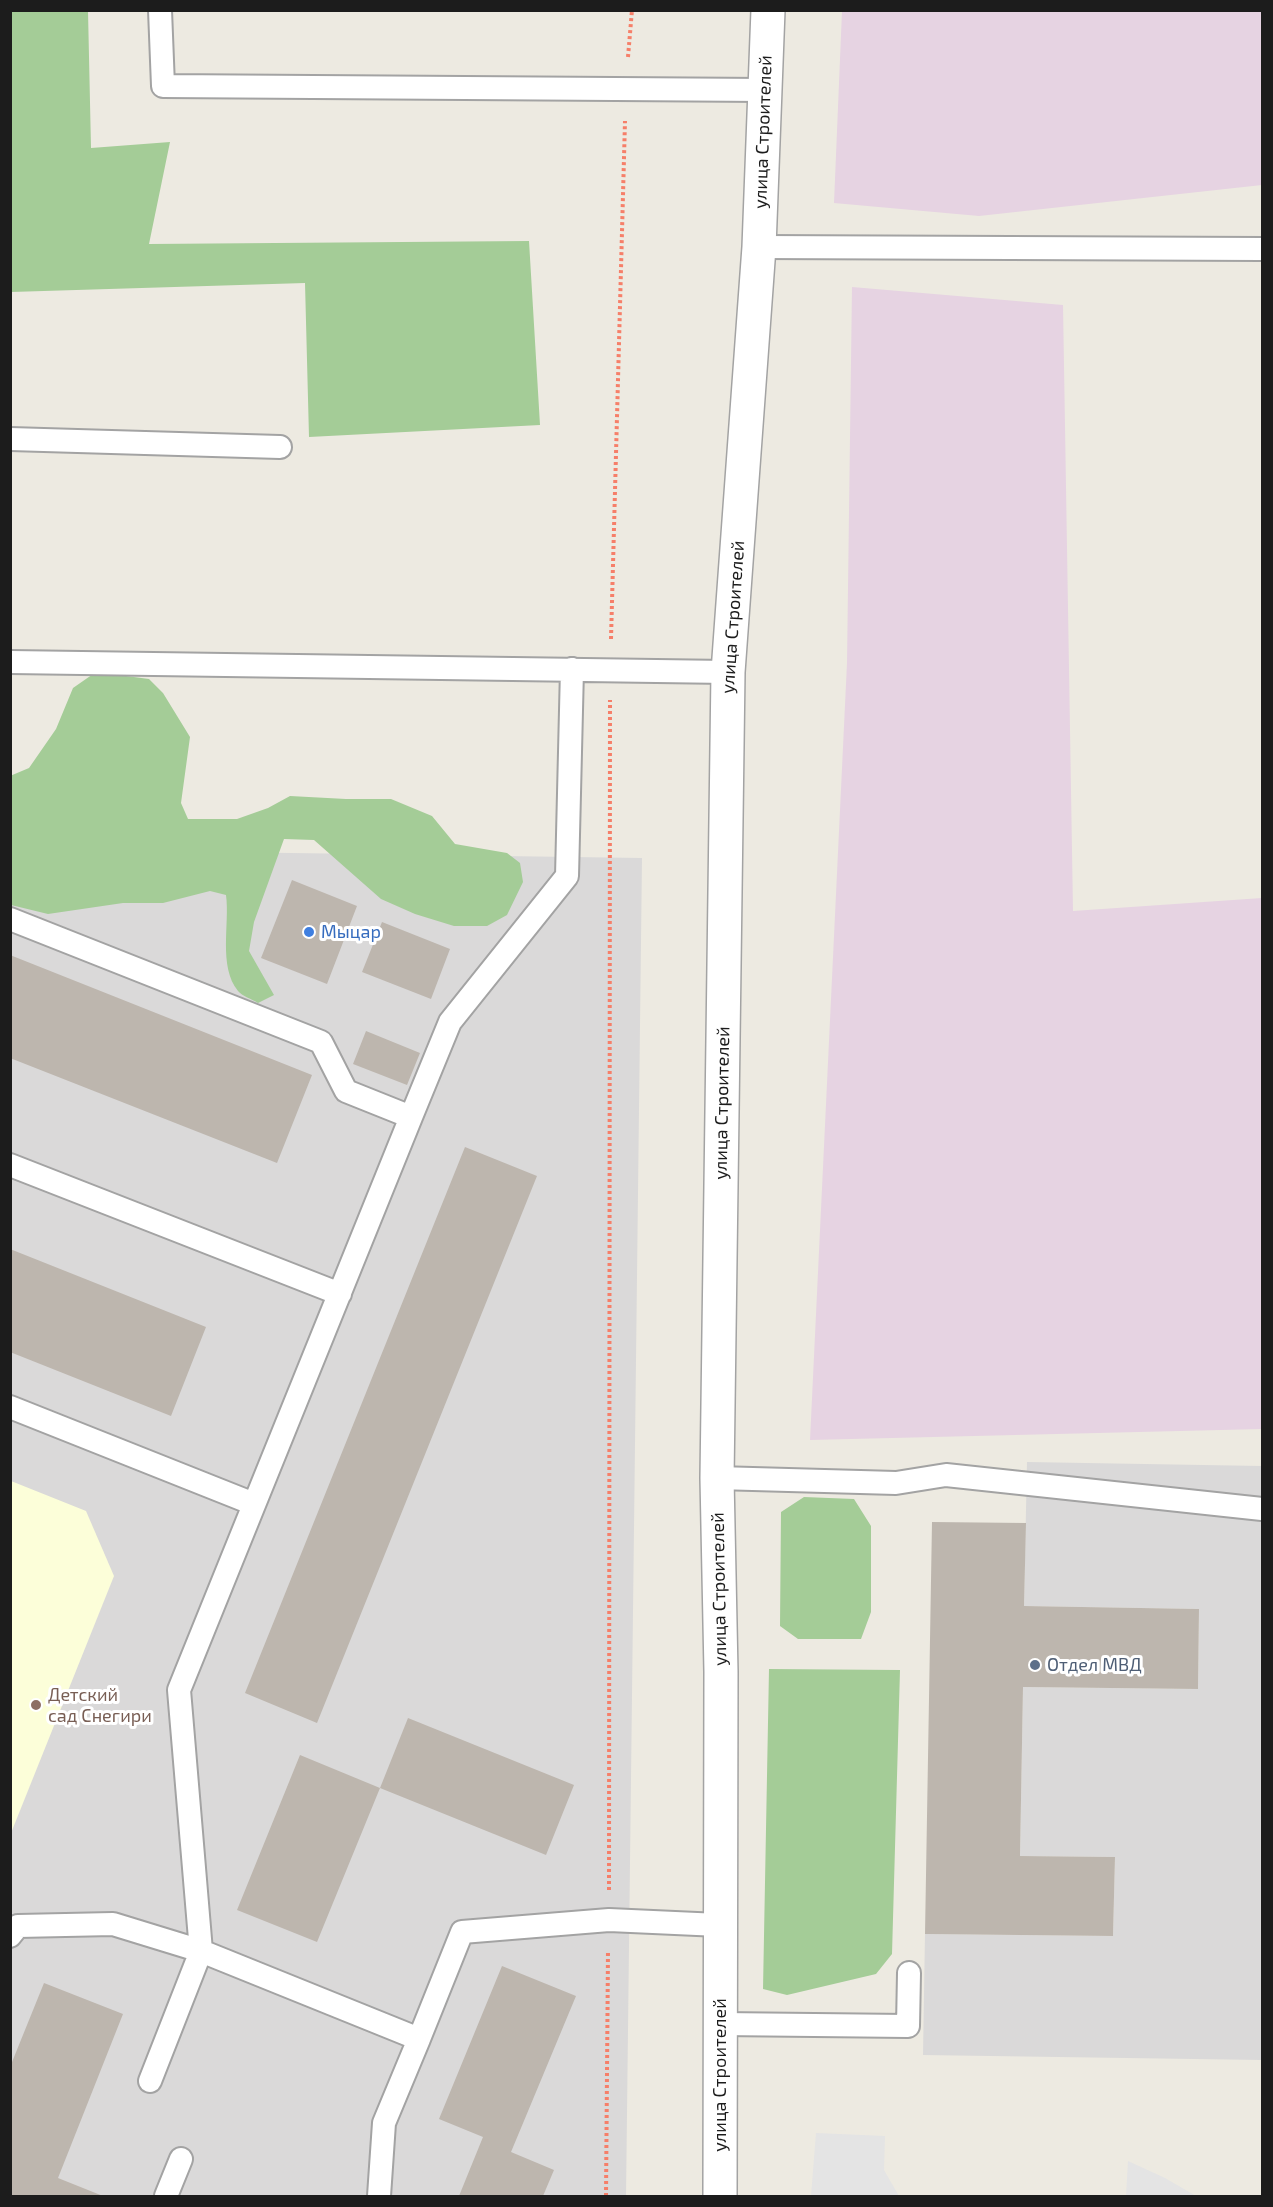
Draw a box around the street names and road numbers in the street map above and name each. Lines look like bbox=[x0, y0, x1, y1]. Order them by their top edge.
street label: улица Строителей bbox=[750, 55, 776, 209]
street label: улица Строителей bbox=[717, 540, 749, 694]
street label: улица Строителей bbox=[710, 1026, 734, 1180]
street label: улица Строителей bbox=[707, 1512, 731, 1666]
street label: улица Строителей bbox=[709, 1998, 731, 2152]

